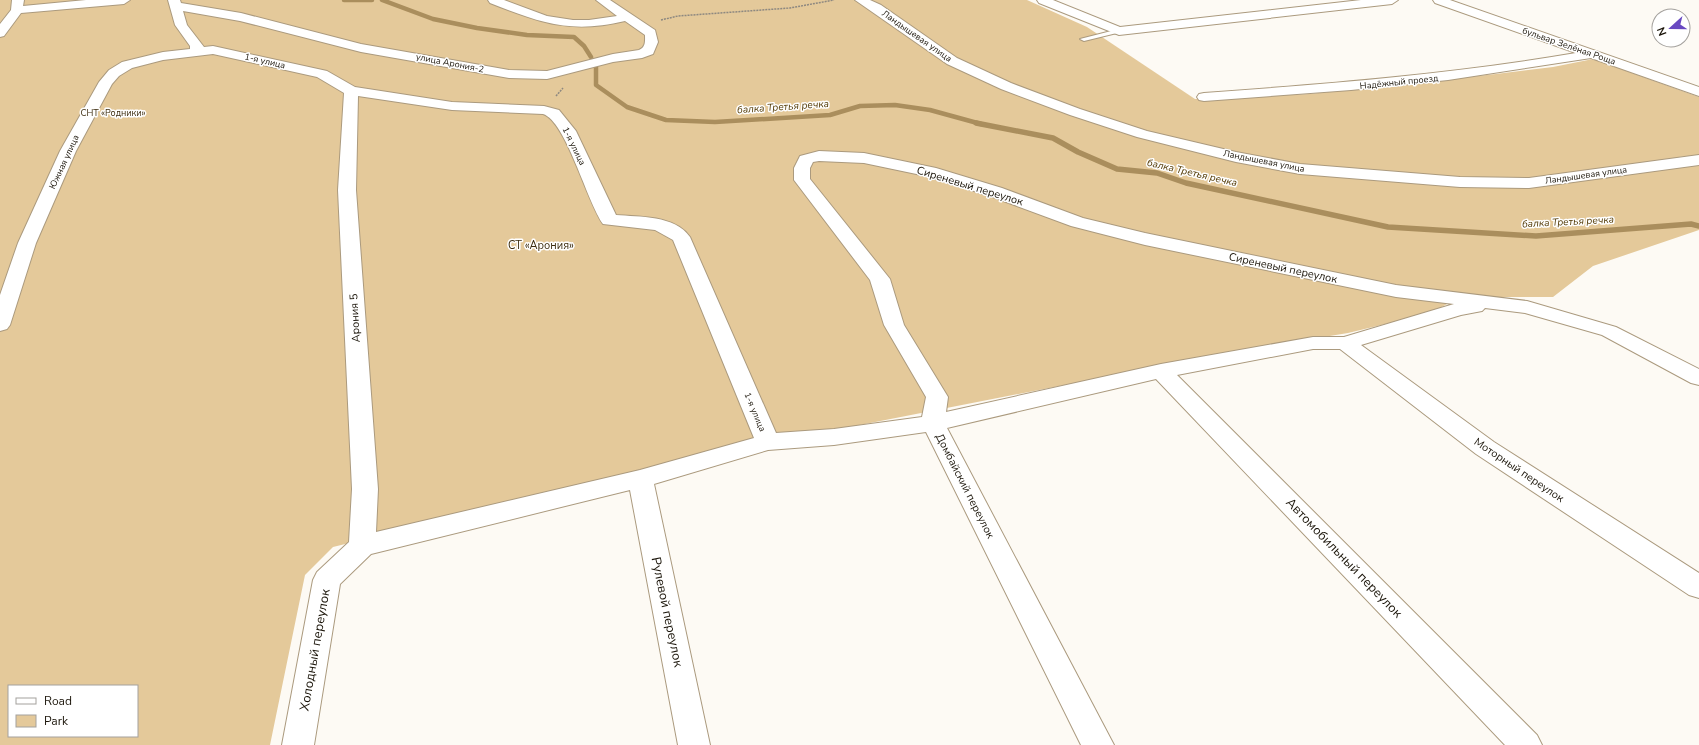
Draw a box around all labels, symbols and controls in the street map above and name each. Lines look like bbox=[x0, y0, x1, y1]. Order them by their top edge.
street label: Ландышевая улица bbox=[880, 7, 954, 65]
north arrow bbox=[1651, 8, 1691, 48]
street label: бульвар Зелёная Роща bbox=[1521, 24, 1617, 68]
text: N bbox=[1654, 25, 1671, 38]
street label: 1-я улица bbox=[243, 50, 287, 72]
street label: улица Арония-2 bbox=[415, 51, 485, 75]
street label: Надёжный проезд bbox=[1359, 72, 1439, 92]
water label: балка Третья речка bbox=[737, 97, 829, 117]
park label: СНТ «Родники» bbox=[80, 107, 146, 119]
street label: 1-я улица bbox=[560, 125, 589, 167]
street label: Южная улица bbox=[46, 133, 82, 191]
street label: Ландышевая улица bbox=[1222, 147, 1306, 175]
water label: балка Третья речка bbox=[1146, 156, 1238, 190]
street label: Сиреневый переулок bbox=[915, 163, 1025, 209]
street label: Ландышевая улица bbox=[1544, 163, 1628, 187]
water label: балка Третья речка bbox=[1522, 213, 1614, 231]
park label: СТ «Арония» bbox=[508, 238, 574, 253]
street label: Сиреневый переулок bbox=[1227, 249, 1339, 287]
street label: Арония 5 bbox=[346, 293, 364, 343]
street label: 1-я улица bbox=[741, 391, 769, 434]
street label: Домбайский переулок bbox=[932, 431, 998, 541]
street label: Моторный переулок bbox=[1471, 434, 1567, 506]
street label: Автомобильный переулок bbox=[1282, 494, 1406, 622]
street label: Рулевой переулок bbox=[647, 555, 687, 669]
street label: Холодный переулок bbox=[295, 587, 335, 712]
legend bbox=[8, 685, 138, 737]
text: Road bbox=[44, 693, 72, 709]
text: Park bbox=[44, 713, 69, 729]

